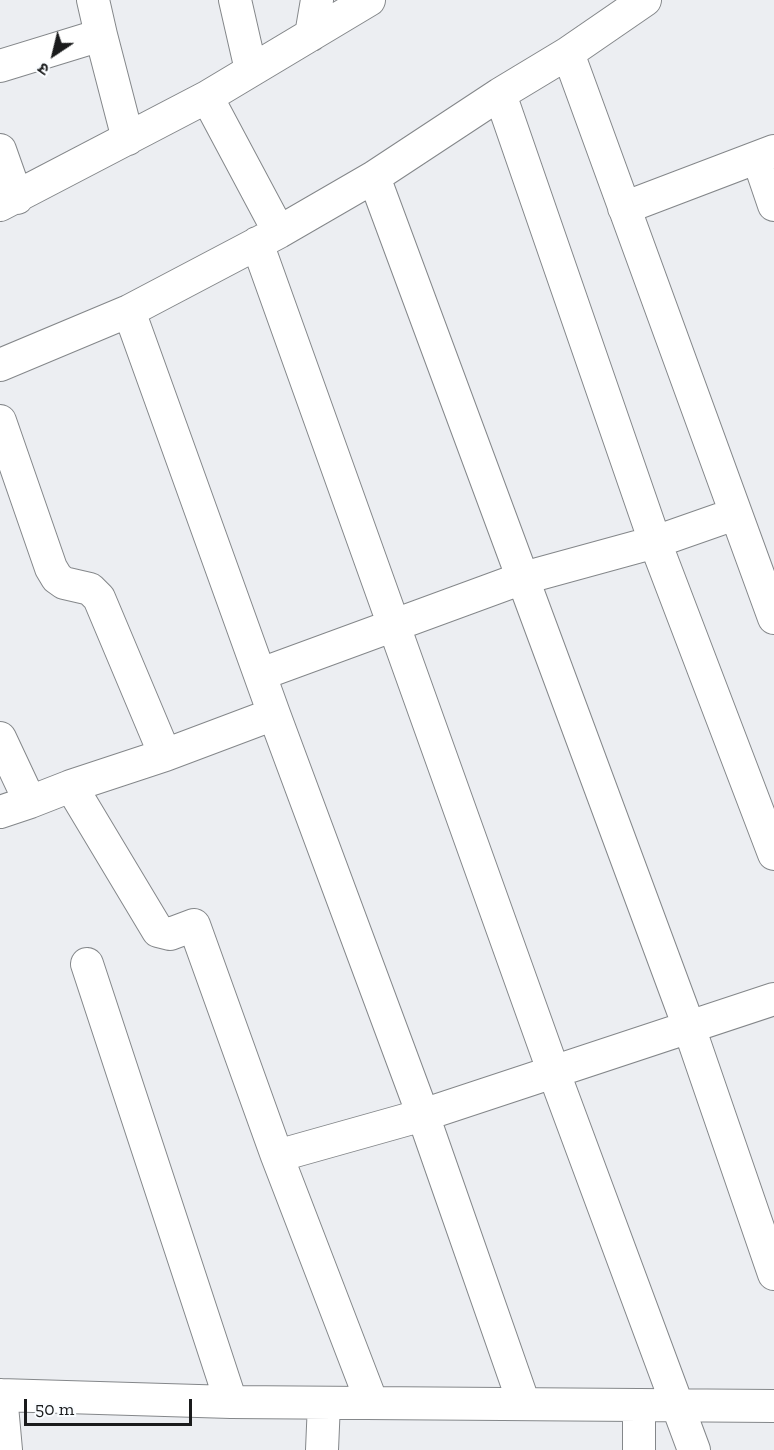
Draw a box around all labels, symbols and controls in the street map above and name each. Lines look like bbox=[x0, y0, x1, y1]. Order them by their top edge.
north arrow bbox=[24, 24, 84, 84]
text: उ bbox=[34, 59, 53, 80]
scale bar bbox=[27, 1387, 195, 1425]
text: 50 m bbox=[35, 1398, 74, 1420]

